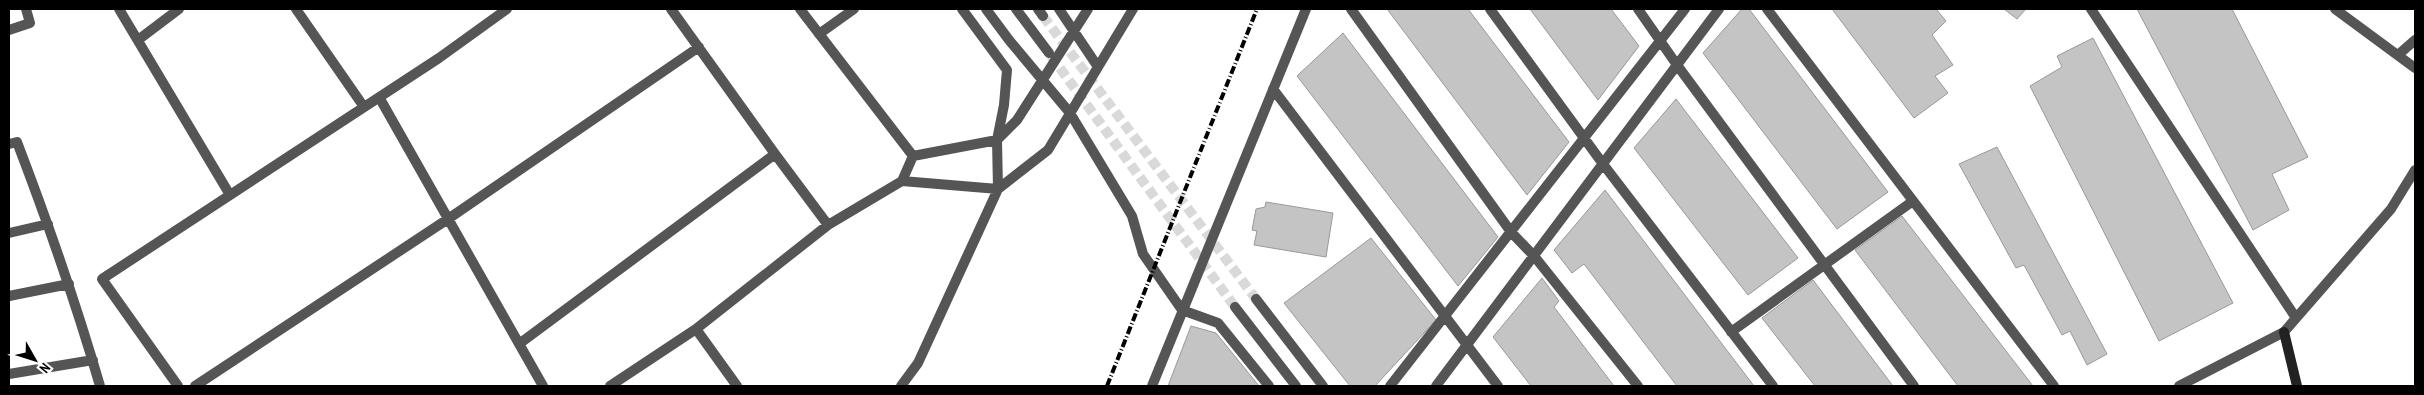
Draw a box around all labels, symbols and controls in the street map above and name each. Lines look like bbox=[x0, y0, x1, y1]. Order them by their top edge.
north arrow bbox=[10, 335, 60, 385]
text: N bbox=[36, 360, 54, 377]

